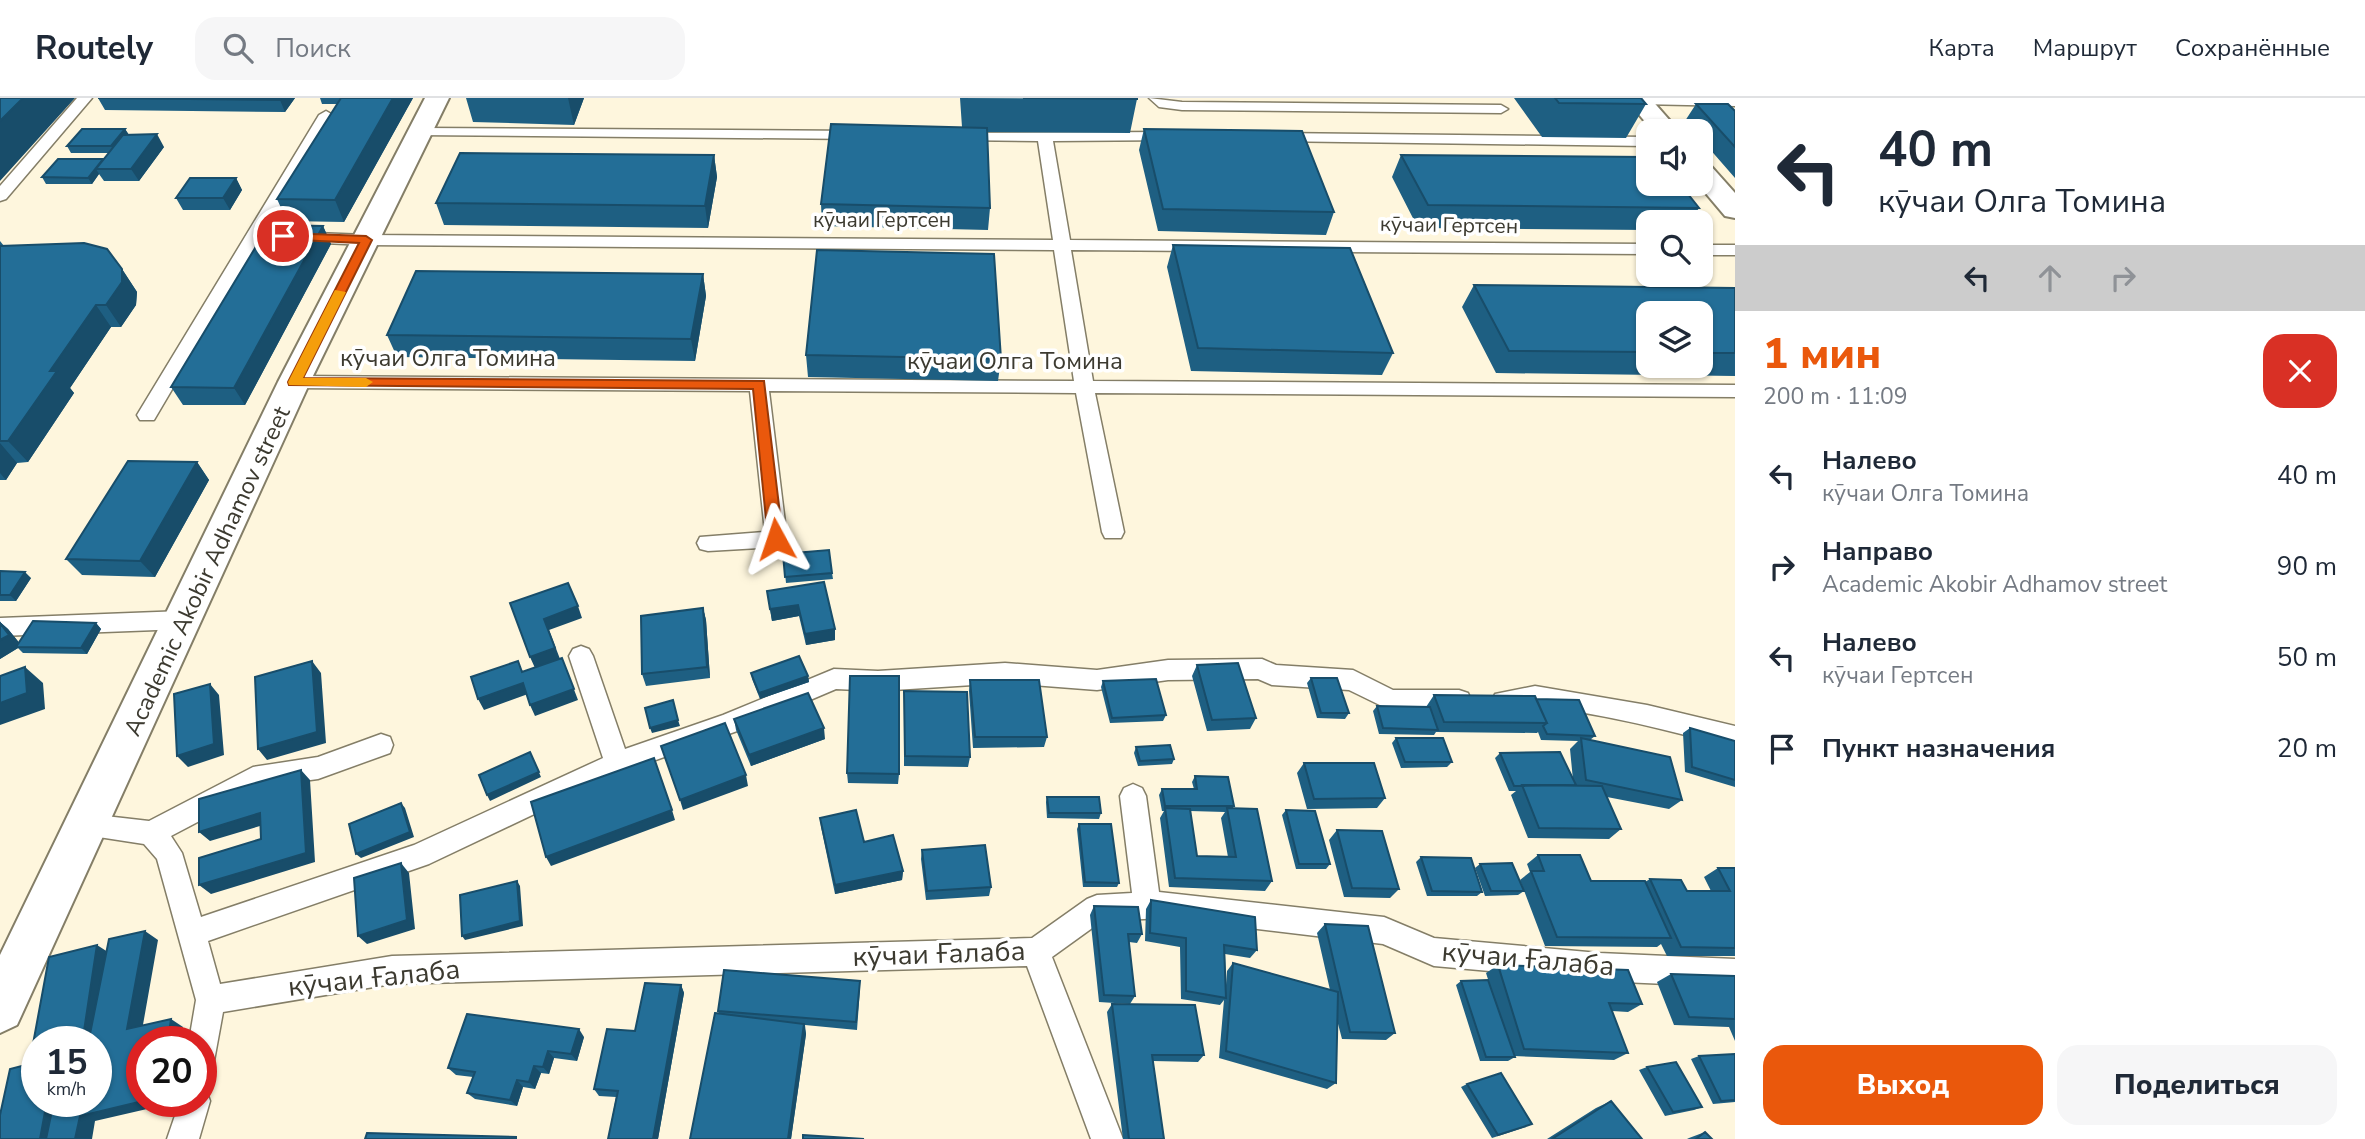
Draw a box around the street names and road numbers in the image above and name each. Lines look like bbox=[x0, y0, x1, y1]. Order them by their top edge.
street label: кӯчаи Гертсен bbox=[813, 206, 951, 234]
street label: кӯчаи Гертсен bbox=[1380, 210, 1518, 240]
street label: кӯчаи Олга Томина bbox=[340, 342, 556, 374]
street label: кӯчаи Олга Томина bbox=[907, 345, 1123, 377]
street label: Academic Akobir Adhamov street bbox=[116, 400, 298, 741]
street label: кӯчаи Ғалаба bbox=[852, 932, 1026, 976]
street label: кӯчаи Ғалаба bbox=[1440, 933, 1616, 985]
street label: кӯчаи Ғалаба bbox=[286, 950, 462, 1006]

